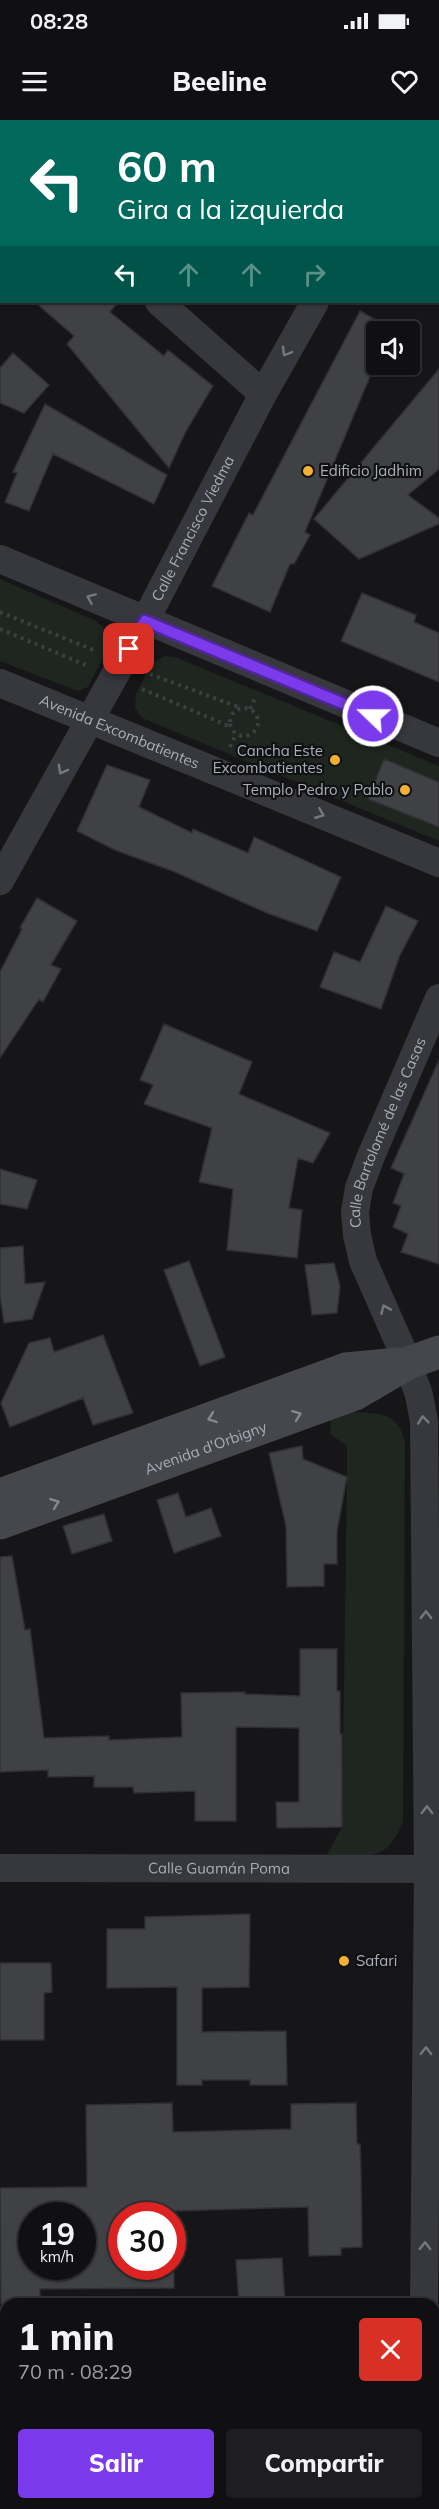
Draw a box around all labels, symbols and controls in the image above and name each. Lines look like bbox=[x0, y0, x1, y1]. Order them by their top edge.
text: 08:28 bbox=[30, 7, 88, 35]
text: Beeline bbox=[172, 64, 267, 98]
icon: menu bbox=[18, 65, 51, 98]
icon: heart bbox=[388, 65, 421, 98]
text: 60 m bbox=[117, 140, 217, 193]
icon: left bbox=[18, 144, 96, 222]
text: Gira a la izquierda bbox=[117, 192, 344, 226]
icon: left bbox=[109, 258, 142, 291]
icon: ahead bbox=[172, 258, 205, 291]
icon: ahead bbox=[235, 258, 268, 291]
icon: right bbox=[298, 258, 331, 291]
map controls bbox=[366, 321, 420, 375]
button: sound bbox=[366, 321, 420, 375]
one-way arrow bbox=[282, 346, 294, 357]
street label: Calle Francisco Viedma bbox=[147, 452, 238, 604]
place label: Edificio Jadhim bbox=[320, 461, 422, 480]
marker: Edificio Jadhim bbox=[301, 464, 315, 478]
one-way arrow bbox=[86, 593, 97, 605]
pin bbox=[103, 623, 154, 674]
icon: arrive bbox=[112, 632, 145, 665]
position arrow bbox=[341, 684, 405, 748]
street label: Avenida Excombatientes bbox=[37, 690, 202, 773]
place label: Cancha Este Excombatientes bbox=[213, 741, 323, 777]
marker: Cancha Este Excombatientes bbox=[328, 753, 342, 767]
one-way arrow bbox=[58, 764, 70, 774]
place label: Templo Pedro y Pablo bbox=[243, 780, 393, 799]
marker: Templo Pedro y Pablo bbox=[398, 783, 412, 797]
one-way arrow bbox=[314, 807, 325, 819]
street label: Calle Bartolomé de las Casas bbox=[345, 1034, 430, 1229]
one-way arrow bbox=[380, 1305, 392, 1316]
one-way arrow bbox=[292, 1410, 302, 1423]
one-way arrow bbox=[207, 1411, 218, 1424]
one-way arrow bbox=[417, 1416, 430, 1425]
street label: Avenida d'Orbigny bbox=[142, 1417, 269, 1479]
one-way arrow bbox=[49, 1498, 60, 1511]
one-way arrow bbox=[420, 1611, 432, 1620]
one-way arrow bbox=[421, 1806, 434, 1815]
street label: Calle Guamán Poma bbox=[148, 1858, 290, 1878]
place label: Safari bbox=[356, 1951, 397, 1970]
marker: Safari bbox=[337, 1954, 351, 1968]
one-way arrow bbox=[420, 2046, 432, 2055]
speed limit sign: 30 bbox=[108, 2202, 186, 2280]
text: 19 bbox=[39, 2215, 75, 2253]
one-way arrow bbox=[418, 2241, 431, 2250]
text: km/h bbox=[40, 2247, 74, 2266]
text: 1 min bbox=[18, 2314, 114, 2359]
button: close bbox=[359, 2318, 422, 2381]
text: 70 m · 08:29 bbox=[18, 2359, 132, 2384]
button: Salir bbox=[18, 2429, 214, 2498]
button: Compartir bbox=[226, 2429, 422, 2498]

